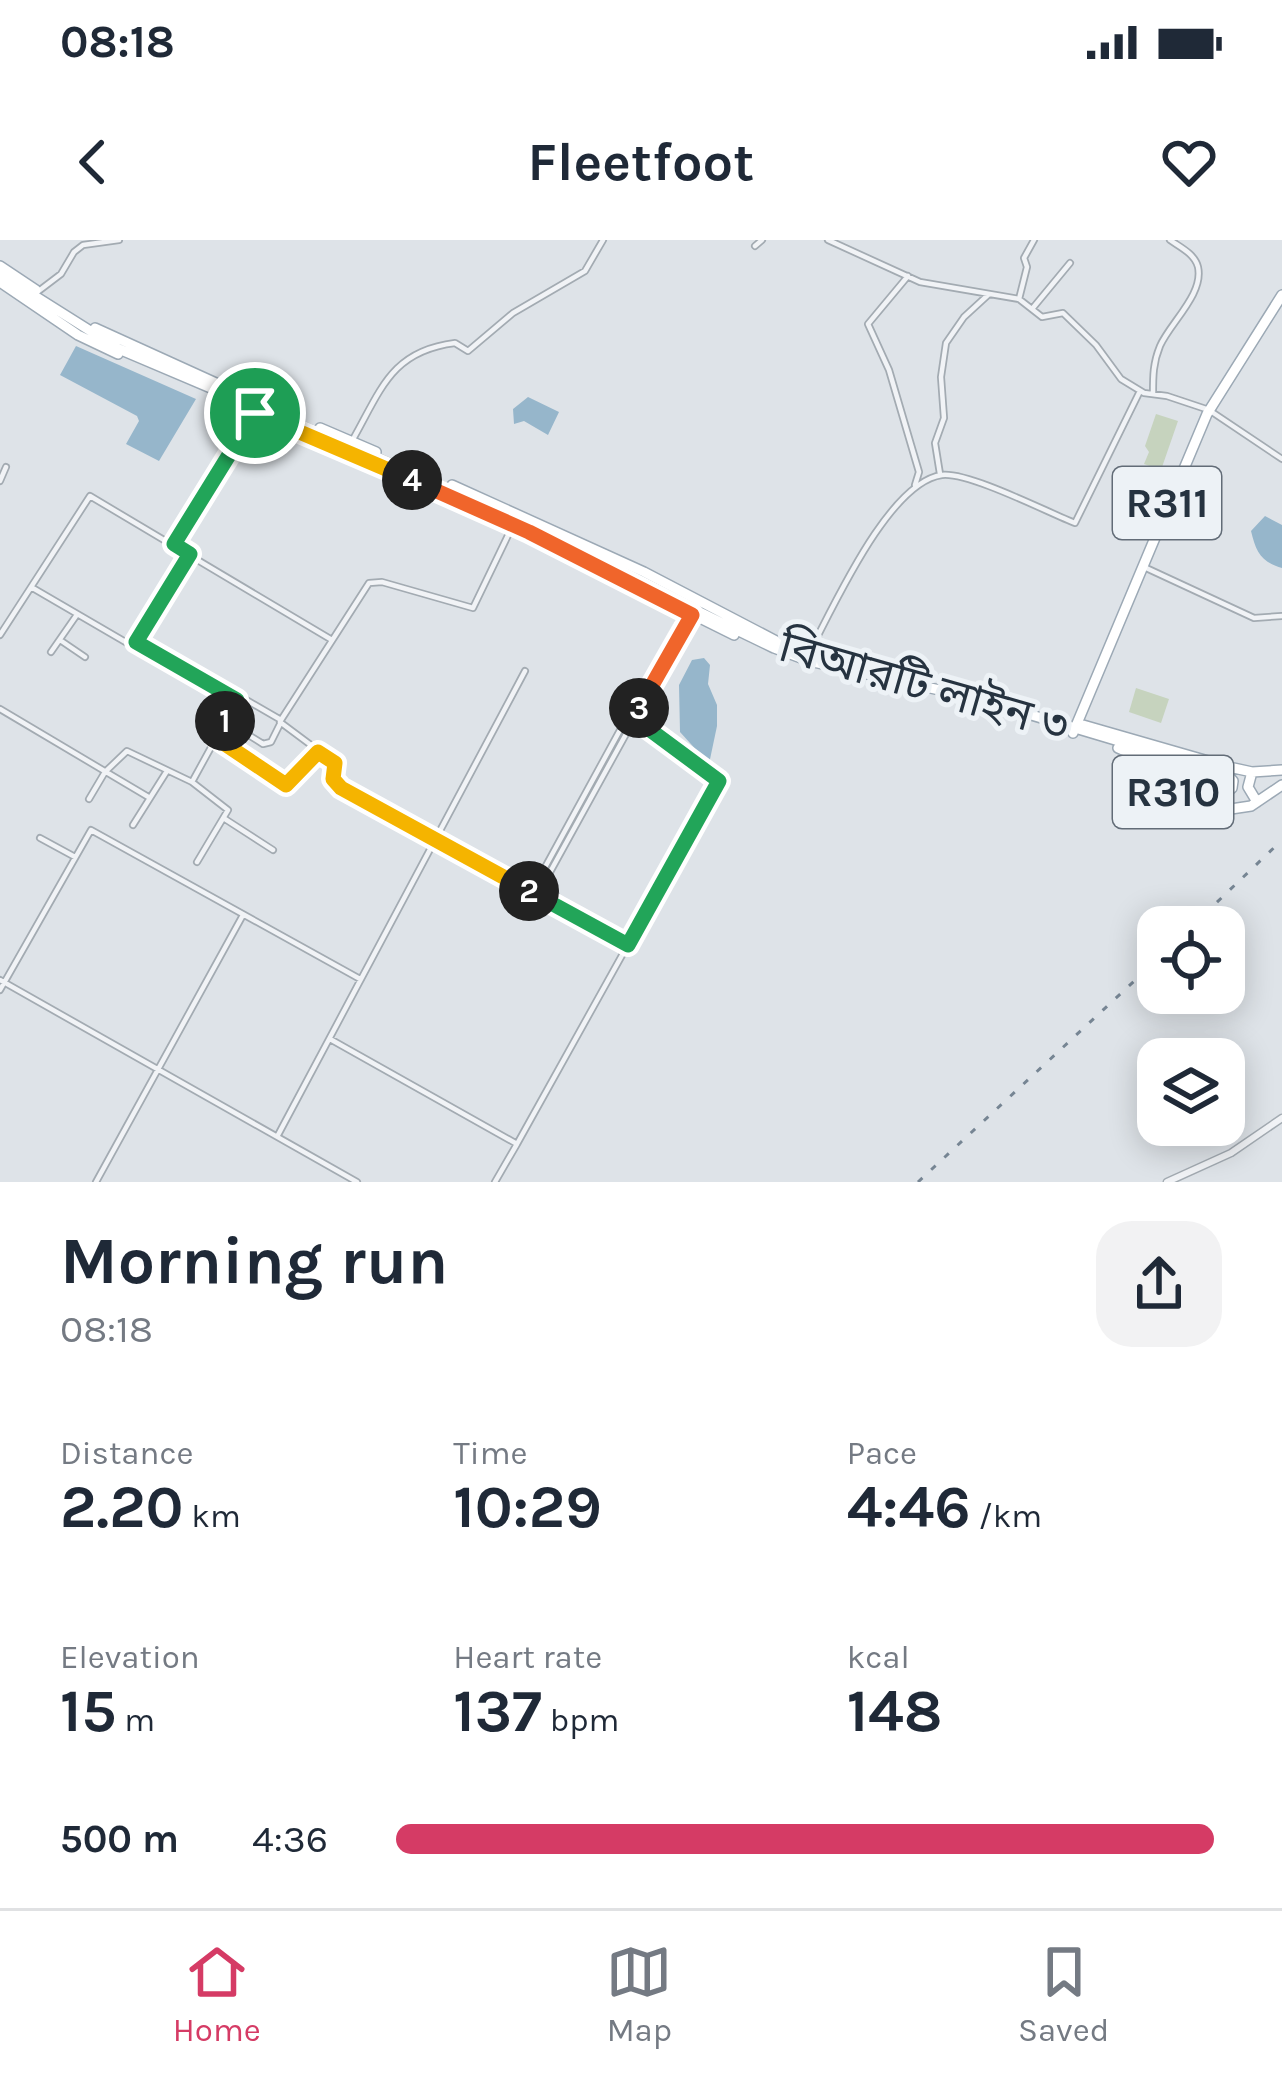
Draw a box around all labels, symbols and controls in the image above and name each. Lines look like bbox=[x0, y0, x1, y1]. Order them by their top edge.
text: 08:18 bbox=[60, 16, 175, 68]
icon: back bbox=[60, 129, 126, 195]
icon: heart bbox=[1156, 129, 1222, 195]
text: Fleetfoot bbox=[528, 130, 754, 194]
pin bbox=[204, 362, 306, 464]
icon: arrive bbox=[222, 380, 288, 446]
pin: 4 bbox=[382, 450, 442, 510]
text: 4 bbox=[402, 461, 422, 499]
road number: R311 bbox=[1113, 467, 1221, 539]
street label: বিআরটি লাইন ৩ bbox=[772, 620, 1075, 752]
pin: 3 bbox=[609, 678, 669, 738]
text: 3 bbox=[629, 689, 649, 727]
pin: 1 bbox=[195, 691, 255, 751]
text: 1 bbox=[219, 702, 231, 740]
road number: R310 bbox=[1113, 756, 1233, 828]
pin: 2 bbox=[499, 861, 559, 921]
text: 2 bbox=[519, 872, 539, 910]
map controls bbox=[1137, 906, 1245, 1146]
button: locate bbox=[1137, 906, 1245, 1014]
button: layers bbox=[1137, 1038, 1245, 1146]
button: share bbox=[1096, 1221, 1222, 1347]
text: Morning run bbox=[60, 1222, 448, 1300]
text: 08:18 bbox=[60, 1306, 153, 1352]
text: Distance bbox=[60, 1434, 193, 1472]
text: Time bbox=[453, 1434, 528, 1472]
text: Pace bbox=[847, 1434, 917, 1472]
text: 2.20 bbox=[60, 1472, 183, 1542]
text: 10:29 bbox=[453, 1472, 602, 1542]
text: 4:46 bbox=[847, 1472, 971, 1542]
text: km bbox=[183, 1497, 241, 1535]
text: /km bbox=[971, 1497, 1042, 1535]
text: Elevation bbox=[60, 1638, 200, 1676]
text: Heart rate bbox=[453, 1638, 602, 1676]
text: kcal bbox=[847, 1638, 910, 1676]
text: 15 bbox=[60, 1676, 116, 1746]
text: 137 bbox=[453, 1676, 542, 1746]
text: 148 bbox=[847, 1676, 943, 1746]
text: m bbox=[116, 1701, 155, 1739]
text: bpm bbox=[542, 1701, 619, 1739]
text: 500 m bbox=[60, 1816, 179, 1862]
text: 4:36 bbox=[252, 1816, 328, 1862]
tab: Home bbox=[173, 1939, 261, 2049]
tab: Map bbox=[606, 1939, 672, 2049]
tab: Saved bbox=[1018, 1939, 1109, 2049]

